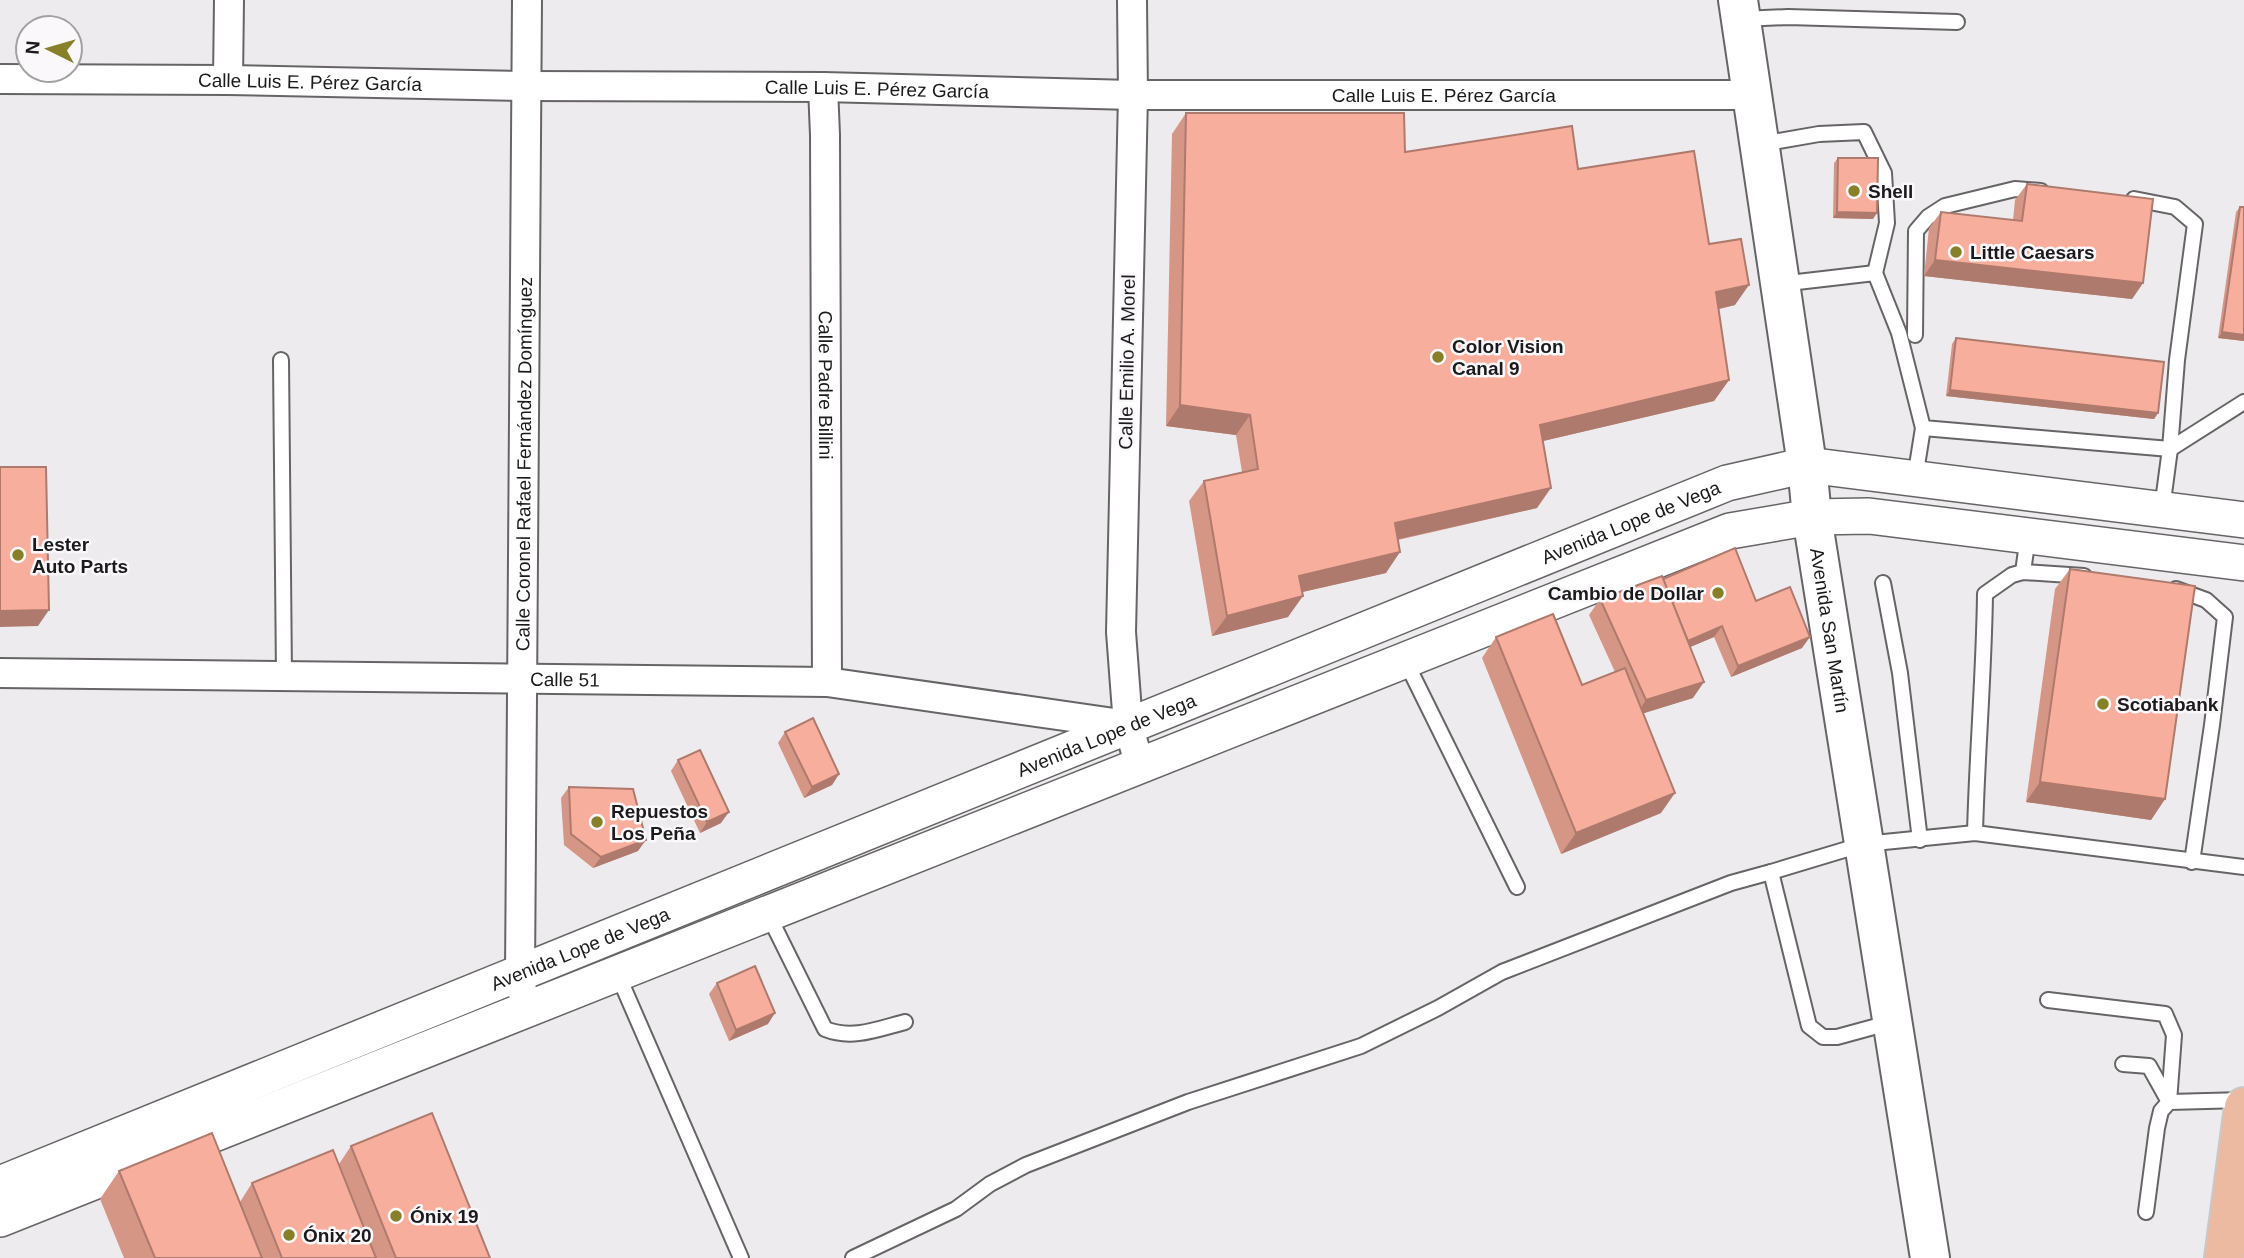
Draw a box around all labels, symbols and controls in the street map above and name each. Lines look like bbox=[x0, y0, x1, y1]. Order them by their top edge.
north arrow bbox=[14, 14, 84, 84]
text: N bbox=[22, 40, 44, 55]
street label: Calle Luis E. Pérez García bbox=[198, 69, 423, 94]
street label: Calle Luis E. Pérez García bbox=[765, 76, 990, 102]
street label: Calle Luis E. Pérez García bbox=[1332, 85, 1556, 106]
place label: Shell bbox=[1868, 181, 1913, 202]
marker: Shell bbox=[1846, 183, 1862, 199]
place label: Little Caesars bbox=[1970, 242, 2095, 263]
marker: Little Caesars bbox=[1948, 244, 1964, 260]
street label: Calle Emilio A. Morel bbox=[1115, 274, 1139, 450]
street label: Calle Coronel Rafael Fernández Domínguez bbox=[512, 277, 536, 651]
street label: Calle Padre Billini bbox=[815, 310, 837, 460]
place label: Color Vision Canal 9 bbox=[1452, 336, 1564, 379]
marker: Color Vision Canal 9 bbox=[1430, 349, 1446, 365]
street label: Avenida Lope de Vega bbox=[1538, 476, 1724, 568]
place label: Lester Auto Parts bbox=[32, 534, 128, 577]
street label: Avenida San Martín bbox=[1807, 546, 1854, 714]
marker: Lester Auto Parts bbox=[10, 547, 26, 563]
place label: Cambio de Dollar bbox=[1548, 583, 1705, 604]
marker: Cambio de Dollar bbox=[1710, 585, 1726, 601]
street label: Calle 51 bbox=[530, 668, 600, 690]
street label: Avenida Lope de Vega bbox=[1014, 689, 1199, 781]
place label: Scotiabank bbox=[2117, 694, 2219, 715]
marker: Scotiabank bbox=[2095, 696, 2111, 712]
place label: Repuestos Los Peña bbox=[611, 801, 708, 844]
marker: Repuestos Los Peña bbox=[589, 814, 605, 830]
street label: Avenida Lope de Vega bbox=[488, 903, 673, 994]
place label: Ónix 19 bbox=[410, 1206, 479, 1227]
marker: Ónix 19 bbox=[388, 1208, 404, 1224]
place label: Ónix 20 bbox=[303, 1225, 372, 1246]
marker: Ónix 20 bbox=[281, 1227, 297, 1243]

